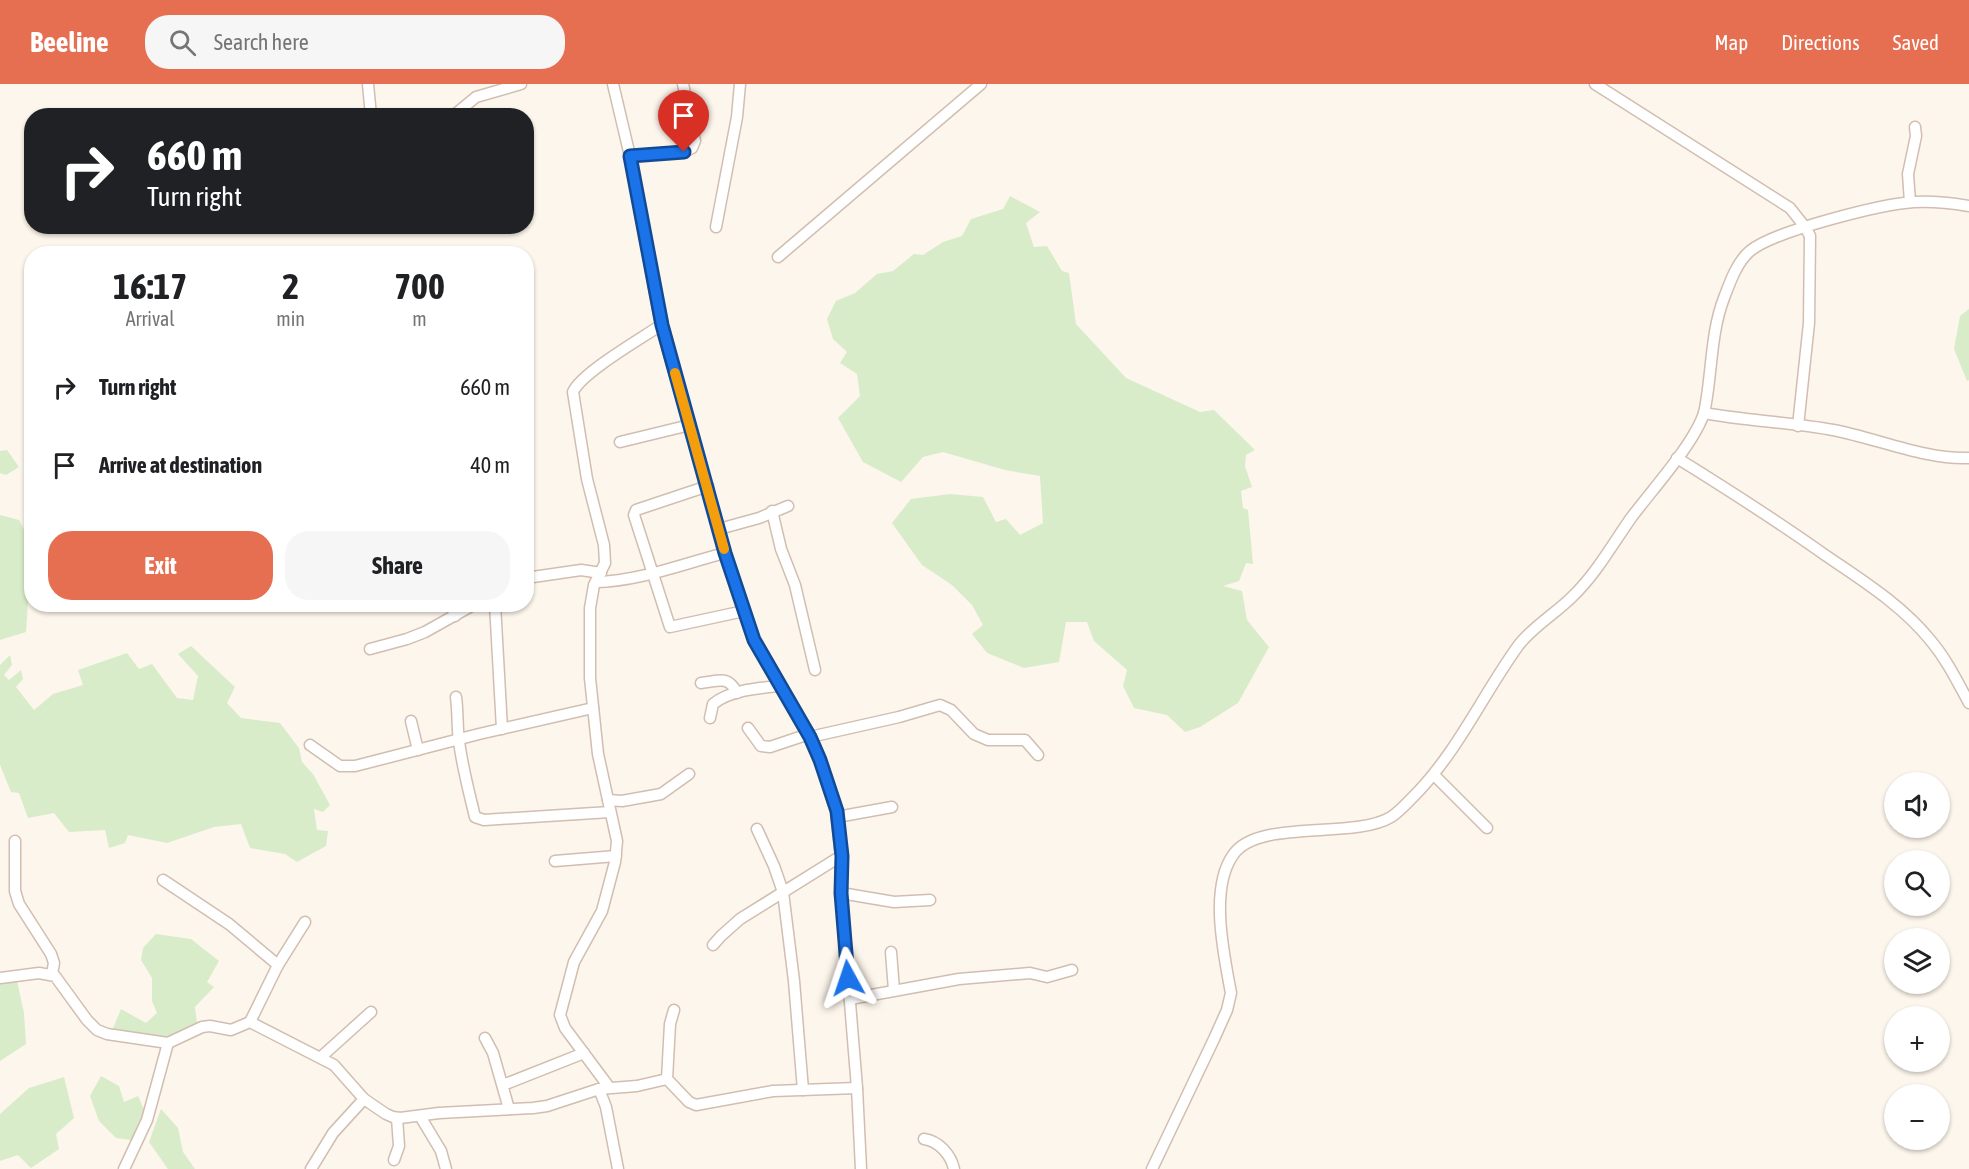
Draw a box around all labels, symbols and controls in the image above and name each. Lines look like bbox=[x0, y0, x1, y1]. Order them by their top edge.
search box bbox=[145, 15, 565, 69]
text: Beeline bbox=[30, 26, 109, 58]
icon: search bbox=[166, 26, 199, 59]
text: Search here bbox=[214, 29, 309, 55]
text: Map bbox=[1714, 30, 1748, 54]
text: Directions bbox=[1781, 30, 1860, 54]
text: Saved bbox=[1893, 30, 1939, 54]
pin bbox=[658, 90, 709, 152]
icon: arrive bbox=[667, 99, 700, 132]
text: 660 m bbox=[147, 131, 242, 179]
icon: right bbox=[48, 132, 126, 210]
text: Turn right bbox=[147, 181, 242, 212]
text: 16:17 bbox=[113, 265, 187, 307]
text: 2 bbox=[282, 265, 299, 307]
text: 700 bbox=[394, 265, 445, 307]
text: Arrival bbox=[126, 307, 175, 330]
text: min bbox=[276, 307, 305, 330]
text: m bbox=[412, 307, 427, 330]
icon: right bbox=[48, 371, 81, 404]
text: Turn right bbox=[99, 374, 176, 400]
text: 660 m bbox=[460, 374, 510, 400]
icon: arrive bbox=[48, 449, 81, 482]
text: Arrive at destination bbox=[99, 452, 262, 478]
text: 40 m bbox=[470, 452, 510, 478]
button: Exit bbox=[48, 531, 273, 600]
button: Share bbox=[285, 531, 510, 600]
map controls bbox=[1884, 772, 1950, 1150]
button: sound bbox=[1884, 772, 1950, 838]
button: search bbox=[1884, 850, 1950, 916]
button: layers bbox=[1884, 928, 1950, 994]
position arrow bbox=[816, 946, 880, 1010]
button: + bbox=[1884, 1006, 1950, 1072]
button: − bbox=[1884, 1084, 1950, 1150]

